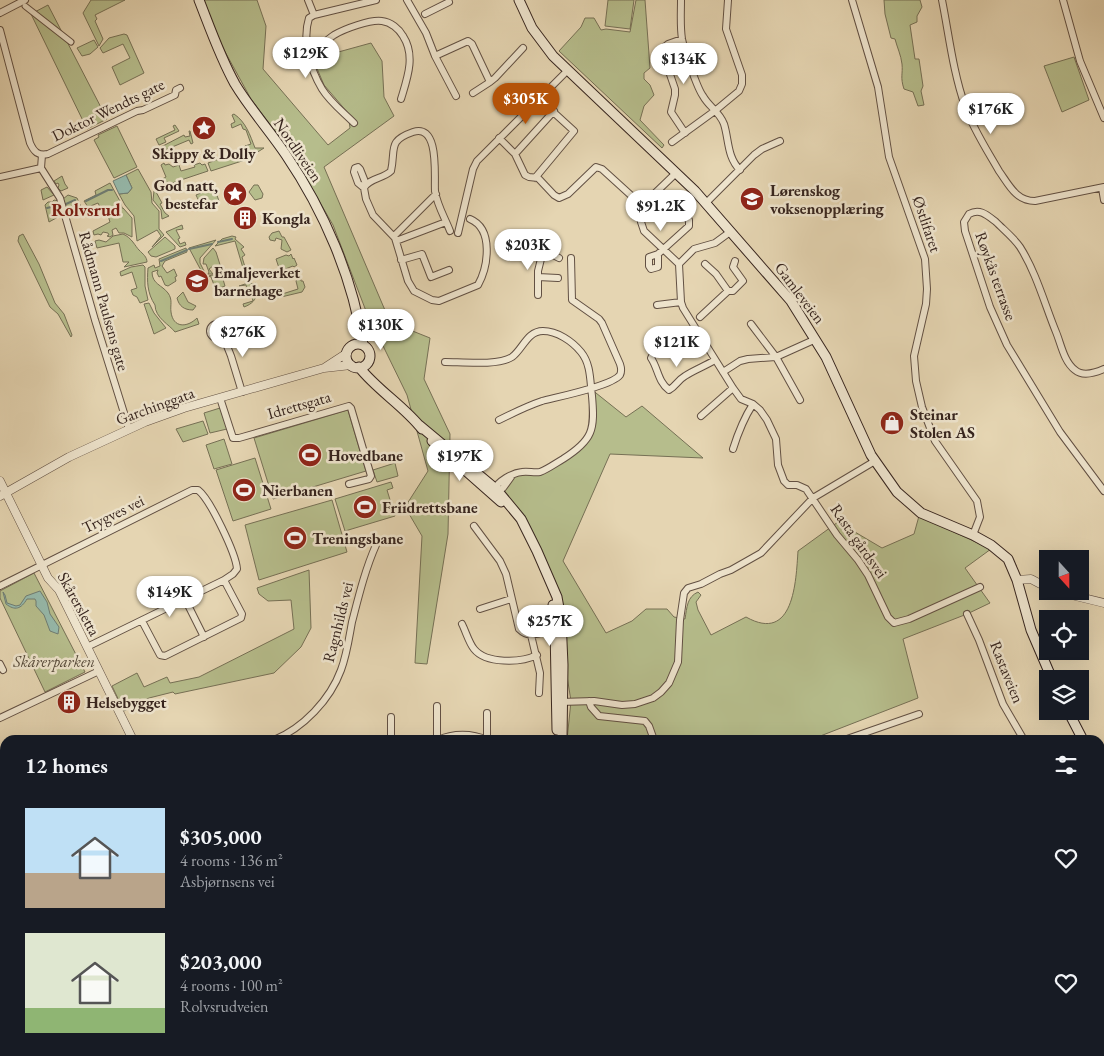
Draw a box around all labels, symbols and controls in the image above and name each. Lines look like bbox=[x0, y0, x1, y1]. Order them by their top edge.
pin: $129K bbox=[271, 36, 341, 79]
text: $129K bbox=[284, 42, 328, 63]
pin: $134K bbox=[649, 42, 719, 85]
text: $134K bbox=[662, 48, 706, 69]
street label: Doktor Wendts gate bbox=[48, 74, 168, 146]
pin: $305K bbox=[491, 82, 561, 125]
text: $305K bbox=[504, 88, 548, 109]
pin: $176K bbox=[956, 92, 1026, 135]
text: $176K bbox=[969, 98, 1013, 119]
street label: Nordliveien bbox=[269, 114, 327, 187]
place icon: Skippy & Dolly bbox=[191, 115, 217, 141]
place label: Skippy & Dolly bbox=[152, 143, 256, 164]
place label: God natt, bestefar bbox=[154, 175, 218, 214]
place label: Lørenskog voksenopplæring bbox=[770, 180, 885, 219]
place icon: God natt, bestefar bbox=[222, 181, 248, 207]
school or university icon: Lørenskog voksenopplæring bbox=[739, 186, 765, 212]
pin: $91.2K bbox=[620, 190, 702, 232]
street label: Østlifaret bbox=[908, 193, 946, 255]
text: $91.2K bbox=[637, 195, 685, 216]
district label: Rolvsrud bbox=[51, 198, 121, 221]
building icon: Kongla bbox=[232, 205, 258, 231]
place label: Kongla bbox=[262, 208, 312, 229]
pin: $203K bbox=[493, 228, 563, 271]
street label: Rådmann Paulsens gate bbox=[74, 229, 134, 373]
street label: Røykås terrasse bbox=[970, 229, 1022, 323]
text: $203K bbox=[506, 234, 550, 255]
street label: Gamleveien bbox=[770, 258, 830, 329]
place label: Emaljeverket barnehage bbox=[214, 262, 300, 301]
school or university icon: Emaljeverket barnehage bbox=[184, 268, 210, 294]
pin: $130K bbox=[346, 308, 416, 351]
text: $130K bbox=[359, 314, 403, 335]
pin: $276K bbox=[208, 316, 278, 358]
text: $276K bbox=[221, 321, 265, 342]
pin: $121K bbox=[642, 326, 712, 368]
text: $121K bbox=[655, 331, 699, 352]
street label: Garchinggata bbox=[113, 382, 198, 430]
street label: Idrettsgata bbox=[265, 386, 334, 424]
place label: Steinar Stolen AS bbox=[910, 404, 975, 443]
shop icon: Steinar Stolen AS bbox=[879, 410, 905, 436]
pin: $197K bbox=[425, 440, 495, 482]
sports icon: Hovedbane bbox=[297, 442, 323, 468]
place label: Hovedbane bbox=[328, 445, 403, 466]
text: $197K bbox=[438, 445, 482, 466]
sports icon: Nierbanen bbox=[231, 477, 257, 503]
place label: Nierbanen bbox=[262, 480, 333, 501]
street label: Trygves vei bbox=[79, 490, 148, 538]
sports icon: Friidrettsbane bbox=[352, 494, 378, 520]
place label: Friidrettsbane bbox=[382, 497, 478, 518]
street label: Rasta gårdsvei bbox=[826, 500, 892, 582]
sports icon: Treningsbane bbox=[282, 525, 308, 551]
place label: Treningsbane bbox=[312, 528, 404, 549]
north arrow bbox=[1039, 550, 1089, 600]
map controls bbox=[1039, 550, 1089, 720]
street label: Skårersletta bbox=[53, 568, 105, 640]
pin: $149K bbox=[135, 576, 205, 618]
street label: Ragnhilds vei bbox=[318, 579, 358, 665]
text: $149K bbox=[148, 581, 192, 602]
pin: $257K bbox=[515, 604, 585, 647]
text: $257K bbox=[528, 610, 572, 631]
button: locate bbox=[1039, 610, 1089, 660]
street label: Rastaveien bbox=[985, 638, 1029, 707]
park label: Skårerparken bbox=[12, 651, 95, 672]
button: layers bbox=[1039, 670, 1089, 720]
building icon: Helsebygget bbox=[56, 689, 82, 715]
place label: Helsebygget bbox=[86, 692, 167, 713]
icon: filters bbox=[1052, 751, 1080, 779]
text: 12 homes bbox=[25, 752, 108, 779]
text: $305,000 bbox=[180, 823, 262, 850]
icon: home bbox=[65, 828, 125, 888]
icon: heart bbox=[1052, 844, 1080, 872]
text: 4 rooms · 136 m² bbox=[180, 850, 283, 871]
text: Asbjørnsens vei bbox=[180, 871, 275, 892]
text: $203,000 bbox=[180, 948, 262, 975]
icon: home bbox=[65, 953, 125, 1013]
icon: heart bbox=[1052, 969, 1080, 997]
text: 4 rooms · 100 m² bbox=[180, 975, 283, 996]
text: Rolvsrudveien bbox=[180, 996, 268, 1017]

